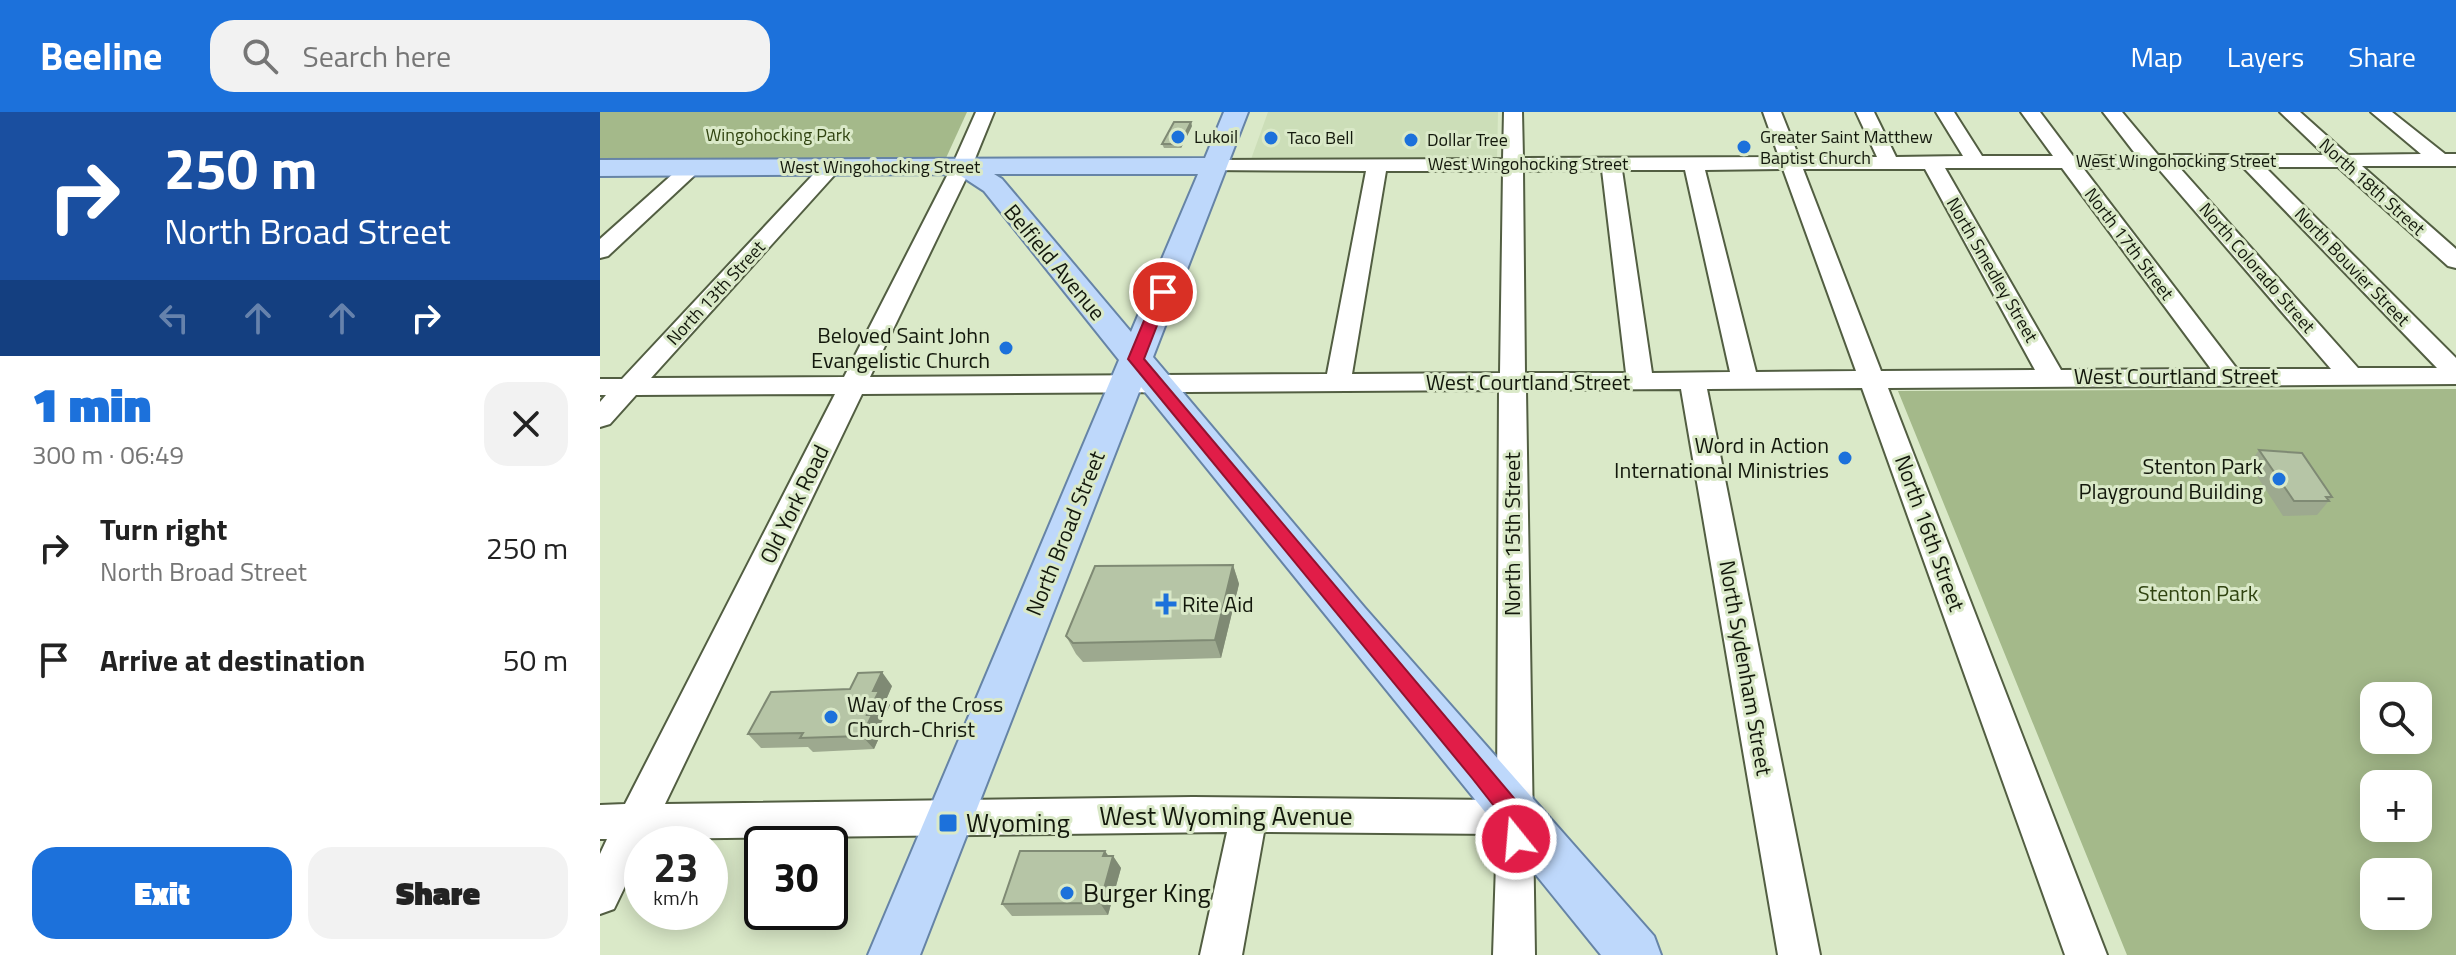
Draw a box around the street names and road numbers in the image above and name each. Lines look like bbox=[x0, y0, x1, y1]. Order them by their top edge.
street label: North 18th Street bbox=[2313, 132, 2432, 242]
street label: West Wingohocking Street bbox=[2076, 147, 2277, 174]
street label: West Wingohocking Street bbox=[1428, 150, 1629, 177]
street label: West Wingohocking Street bbox=[780, 153, 981, 180]
street label: North 17th Street bbox=[2078, 182, 2181, 306]
street label: North Smedley Street bbox=[1940, 192, 2045, 348]
street label: Belfield Avenue bbox=[996, 196, 1114, 328]
street label: North Colorado Street bbox=[2193, 196, 2322, 339]
street label: North Bouvier Street bbox=[2288, 201, 2417, 333]
street label: North 13th Street bbox=[660, 234, 772, 351]
street label: West Courtland Street bbox=[2074, 359, 2278, 393]
street label: West Courtland Street bbox=[1426, 365, 1630, 399]
street label: Old York Road bbox=[751, 439, 837, 569]
street label: North Broad Street bbox=[1016, 445, 1114, 621]
street label: North 16th Street bbox=[1886, 450, 1974, 616]
street label: North 15th Street bbox=[1495, 452, 1529, 616]
street label: North Sydenham Street bbox=[1710, 558, 1782, 778]
street label: West Wyoming Avenue bbox=[1099, 796, 1353, 835]

